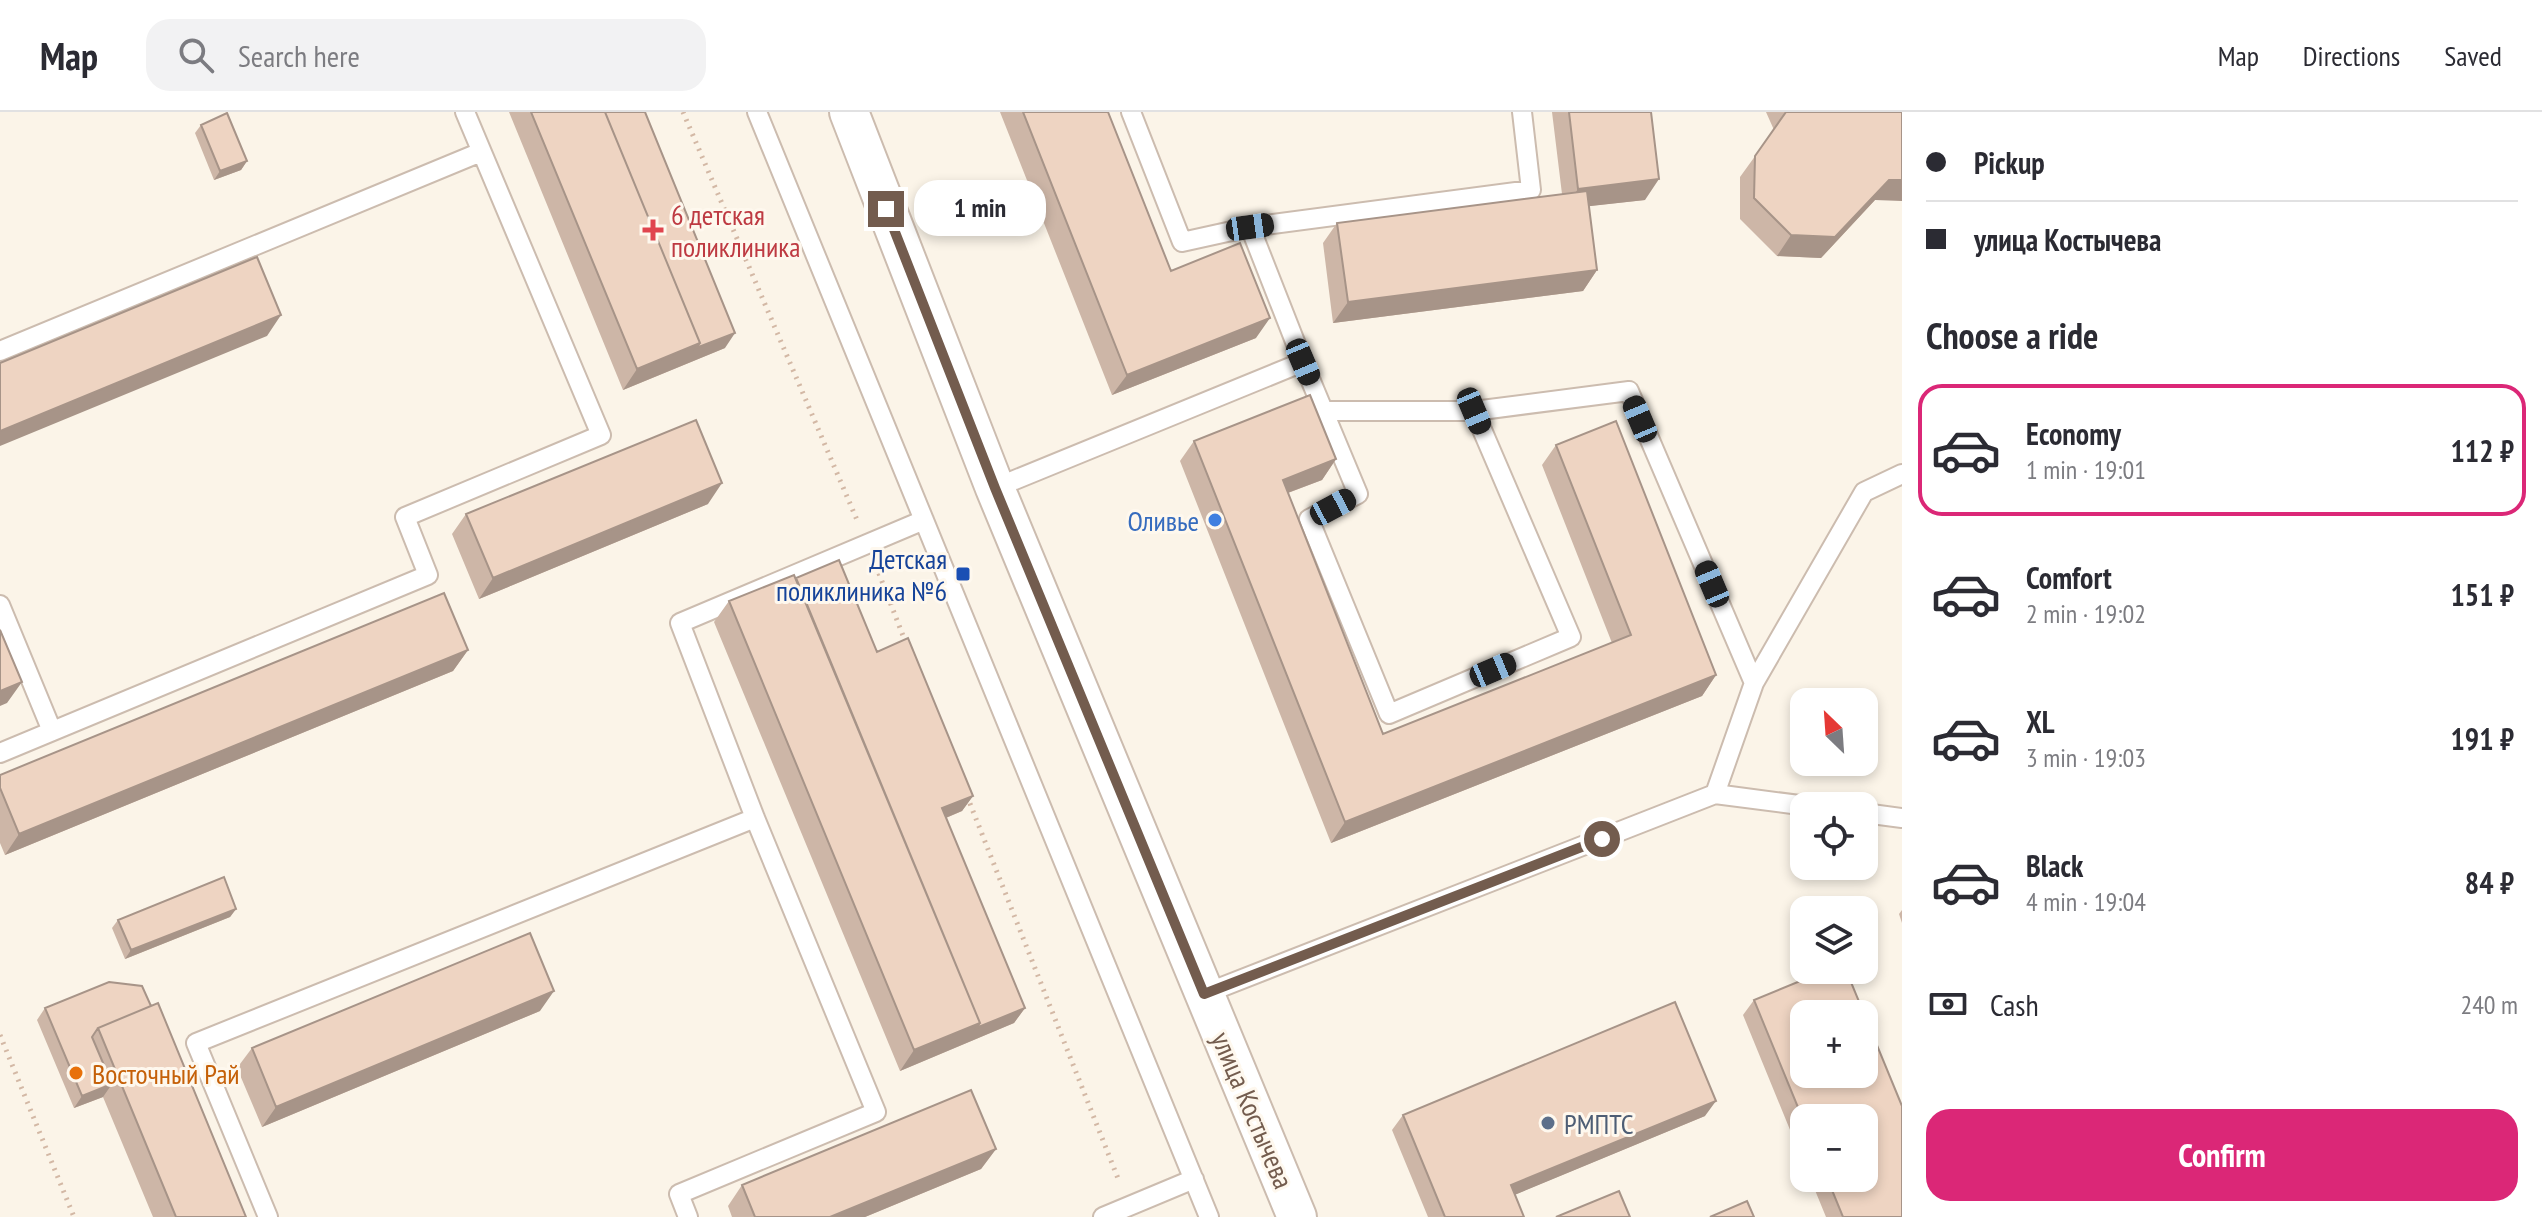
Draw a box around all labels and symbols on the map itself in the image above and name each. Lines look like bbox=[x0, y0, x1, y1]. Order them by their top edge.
callout: 1 min bbox=[914, 181, 1046, 237]
route end bbox=[868, 191, 904, 227]
place label: 6 детская поликлиника bbox=[671, 196, 800, 265]
car bbox=[1225, 212, 1275, 242]
marker: 6 детская поликлиника bbox=[642, 219, 664, 241]
car bbox=[1283, 335, 1323, 389]
car bbox=[1454, 384, 1494, 438]
car bbox=[1620, 392, 1660, 446]
car bbox=[1306, 485, 1360, 529]
place label: Оливье bbox=[1127, 502, 1199, 539]
marker: Оливье bbox=[1206, 511, 1224, 529]
place label: Детская поликлиника №6 bbox=[776, 540, 947, 609]
car bbox=[1692, 557, 1732, 611]
marker: Детская поликлиника №6 bbox=[954, 565, 972, 583]
car bbox=[1466, 650, 1520, 690]
north arrow bbox=[1790, 688, 1878, 776]
route start bbox=[1584, 821, 1620, 857]
street label: улица Костычева bbox=[1203, 1026, 1303, 1194]
place label: Восточный Рай bbox=[92, 1055, 240, 1092]
marker: Восточный Рай bbox=[67, 1064, 85, 1082]
place label: РМПТС bbox=[1564, 1105, 1634, 1142]
marker: РМПТС bbox=[1539, 1114, 1557, 1132]

